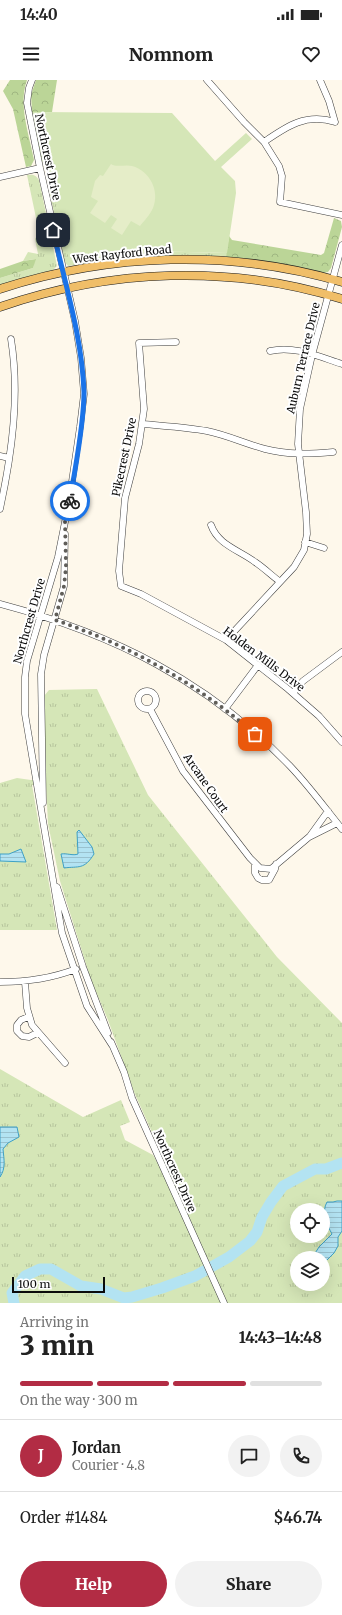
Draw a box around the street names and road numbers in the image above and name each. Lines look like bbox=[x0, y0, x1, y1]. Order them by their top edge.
street label: Northcrest Drive bbox=[32, 112, 64, 202]
street label: West Rayford Road bbox=[71, 242, 172, 266]
street label: Auburn Terrace Drive bbox=[283, 301, 323, 416]
street label: Pikecrest Drive bbox=[109, 416, 139, 498]
street label: Northcrest Drive bbox=[10, 576, 48, 665]
street label: Holden Mills Drive bbox=[220, 624, 308, 694]
street label: Arcane Court bbox=[180, 750, 232, 816]
street label: Northcrest Drive bbox=[151, 1128, 199, 1214]

